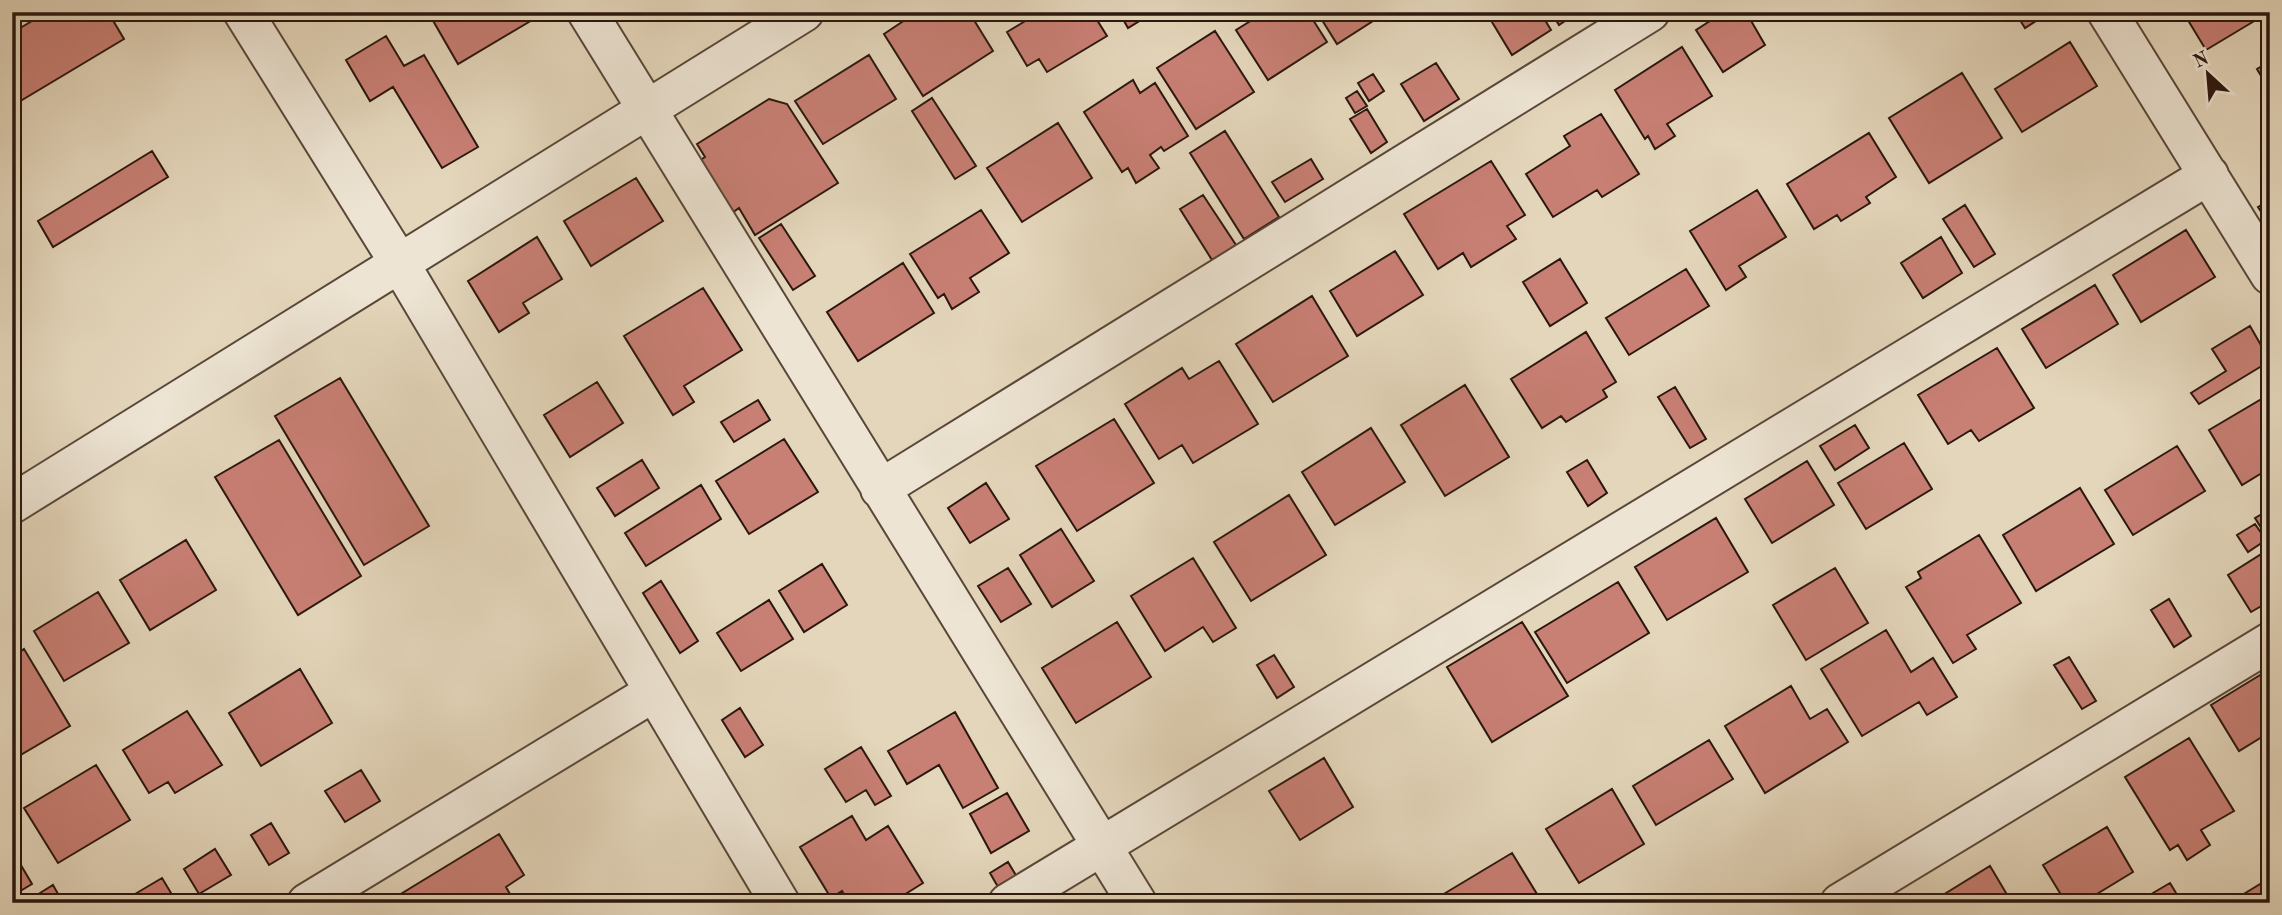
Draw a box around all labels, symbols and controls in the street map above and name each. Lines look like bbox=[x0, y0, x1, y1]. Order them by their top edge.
north arrow bbox=[2174, 38, 2244, 108]
text: N bbox=[2191, 49, 2213, 73]

